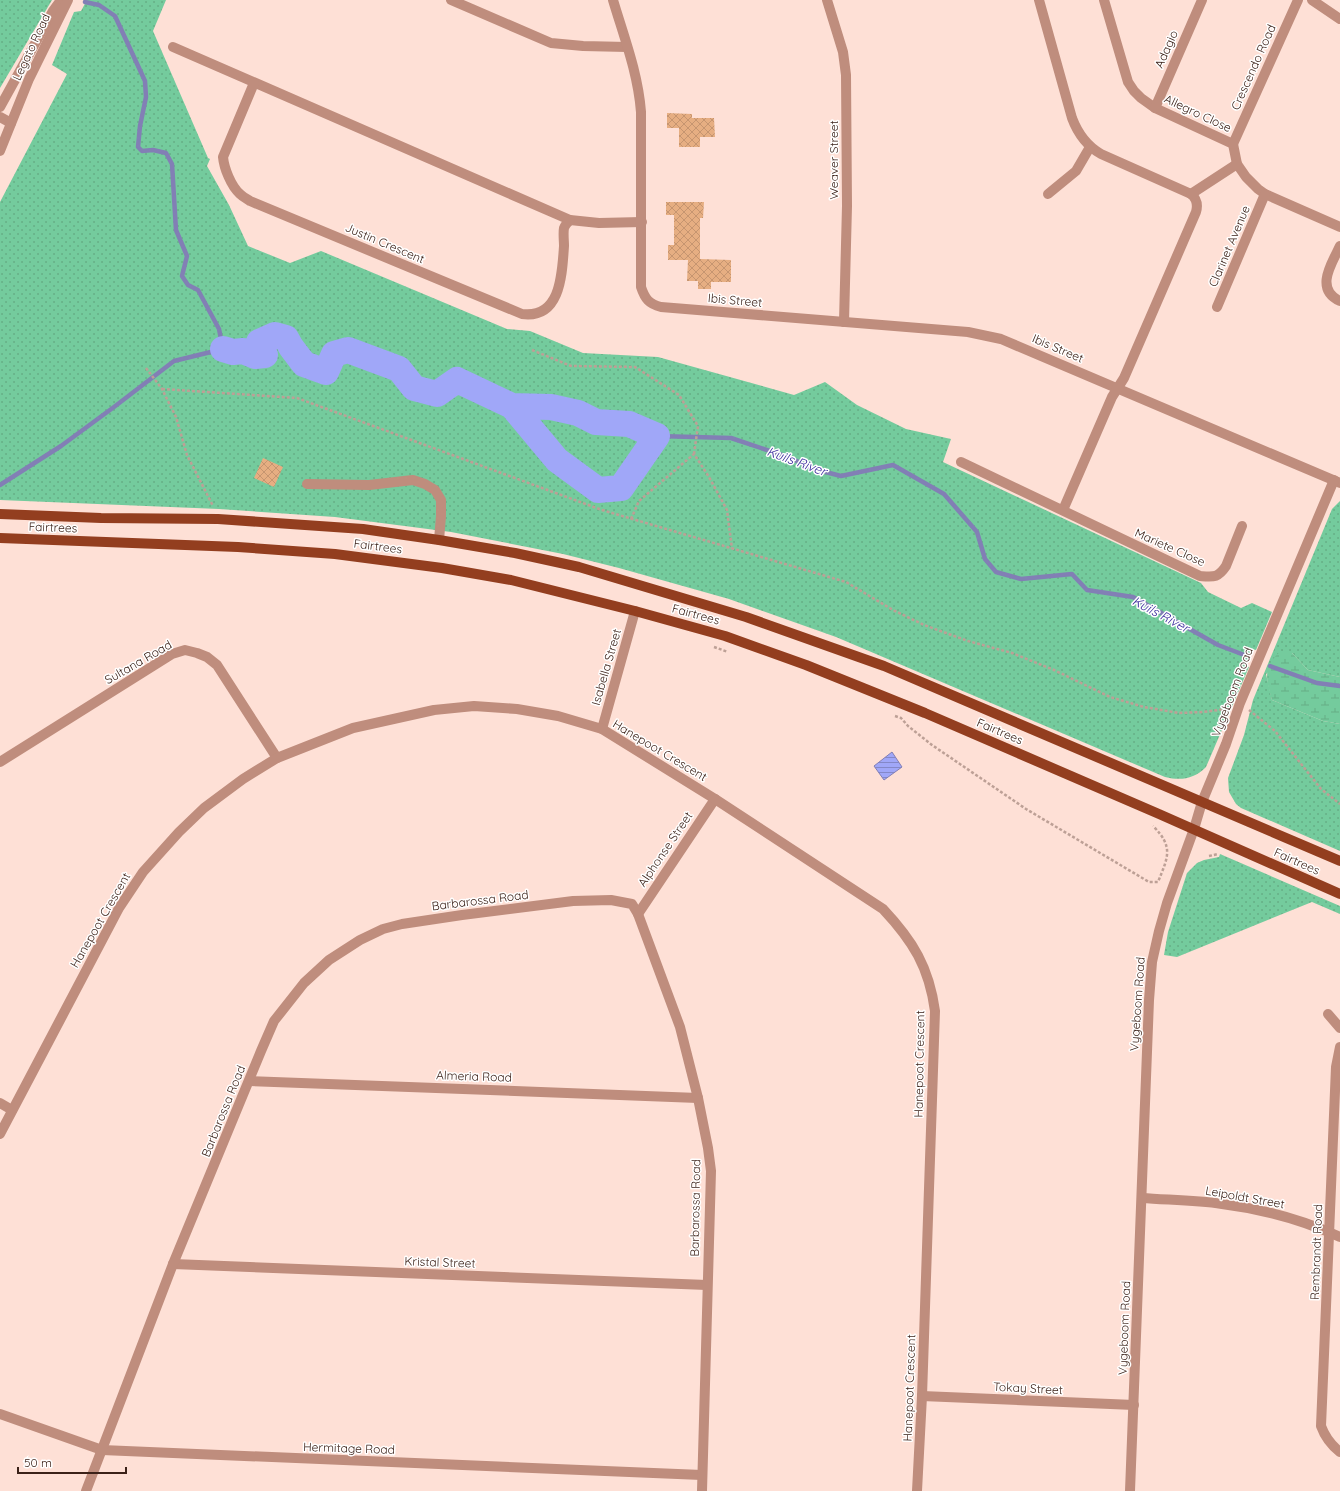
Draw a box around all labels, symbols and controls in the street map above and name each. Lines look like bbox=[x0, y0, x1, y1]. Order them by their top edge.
street label: Legato Road bbox=[9, 11, 53, 83]
street label: Crescendo Road bbox=[1227, 22, 1279, 112]
street label: Adagio bbox=[1151, 28, 1181, 70]
street label: Allegro Close bbox=[1162, 91, 1234, 135]
street label: Weaver Street bbox=[826, 120, 841, 200]
street label: Clarinet Avenue bbox=[1205, 203, 1253, 289]
street label: Justin Crescent bbox=[343, 220, 427, 266]
street label: Ibis Street bbox=[707, 290, 763, 310]
street label: Ibis Street bbox=[1030, 330, 1086, 366]
water label: Kuils River bbox=[765, 443, 831, 480]
street label: Fairtrees bbox=[28, 519, 78, 535]
street label: Mariete Close bbox=[1133, 525, 1208, 569]
street label: Fairtrees bbox=[353, 536, 403, 556]
water label: Kuils River bbox=[1130, 592, 1194, 637]
street label: Fairtrees bbox=[671, 600, 722, 628]
street label: Isabella Street bbox=[588, 627, 624, 707]
street label: Sultana Road bbox=[102, 637, 174, 687]
street label: Vygeboom Road bbox=[1208, 645, 1256, 739]
street label: Fairtrees bbox=[975, 715, 1026, 748]
street label: Hanepoot Crescent bbox=[610, 716, 710, 784]
street label: Alphonse Street bbox=[634, 809, 696, 889]
street label: Fairtrees bbox=[1272, 844, 1323, 878]
street label: Hanepoot Crescent bbox=[67, 870, 133, 970]
street label: Barbarossa Road bbox=[431, 887, 529, 913]
street label: Vygeboom Road bbox=[1126, 956, 1148, 1052]
street label: Hanepoot Crescent bbox=[911, 1010, 927, 1118]
street label: Barbarossa Road bbox=[198, 1063, 248, 1159]
street label: Almeria Road bbox=[436, 1067, 512, 1085]
street label: Barbarossa Road bbox=[687, 1159, 703, 1257]
street label: Leipoldt Street bbox=[1204, 1183, 1286, 1211]
street label: Rembrandt Road bbox=[1307, 1204, 1325, 1300]
street label: Kristal Street bbox=[404, 1253, 476, 1271]
street label: Vygeboom Road bbox=[1115, 1281, 1133, 1375]
street label: Hanepoot Crescent bbox=[900, 1334, 918, 1442]
street label: Tokay Street bbox=[993, 1379, 1063, 1397]
street label: Hermitage Road bbox=[303, 1439, 395, 1457]
scale bar bbox=[18, 1449, 126, 1475]
text: 50 m bbox=[24, 1455, 52, 1470]

